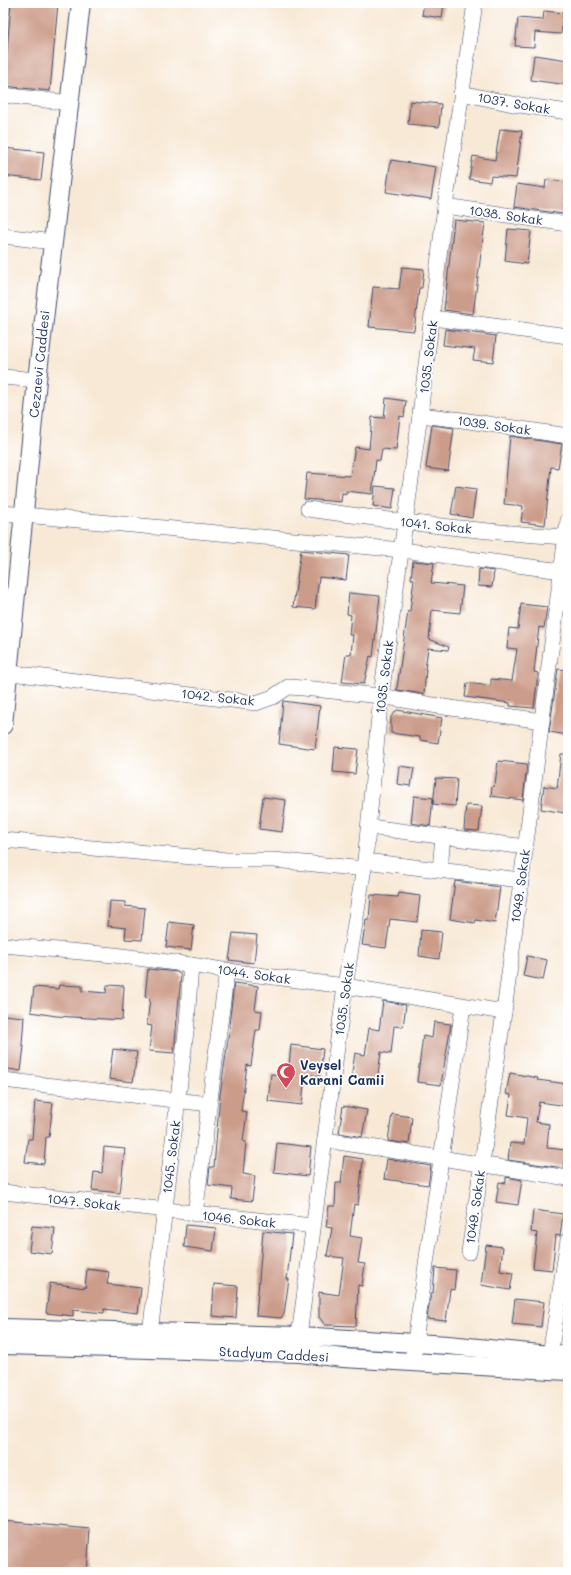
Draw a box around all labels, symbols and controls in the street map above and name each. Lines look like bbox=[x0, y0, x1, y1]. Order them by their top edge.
street label: 1037. Sokak bbox=[476, 88, 552, 117]
street label: 1038. Sokak bbox=[468, 201, 544, 228]
street label: Cezaevi Caddesi bbox=[24, 309, 53, 419]
street label: 1035. Sokak bbox=[415, 319, 440, 395]
street label: 1039. Sokak bbox=[456, 411, 532, 438]
street label: 1041. Sokak bbox=[399, 512, 473, 537]
street label: 1035. Sokak bbox=[371, 639, 396, 715]
street label: 1042. Sokak bbox=[181, 684, 256, 709]
street label: 1049. Sokak bbox=[506, 848, 533, 924]
street label: 1044. Sokak bbox=[216, 960, 292, 987]
street label: 1035. Sokak bbox=[330, 961, 357, 1037]
place label: Veysel Karani Camii bbox=[300, 1056, 385, 1088]
mosque icon: Veysel Karani Camii bbox=[275, 1061, 297, 1089]
street label: 1045. Sokak bbox=[158, 1119, 183, 1195]
street label: 1049. Sokak bbox=[461, 1169, 488, 1245]
street label: 1047. Sokak bbox=[47, 1189, 122, 1214]
street label: 1046. Sokak bbox=[201, 1206, 277, 1231]
street label: Stadyum Caddesi bbox=[219, 1342, 329, 1365]

